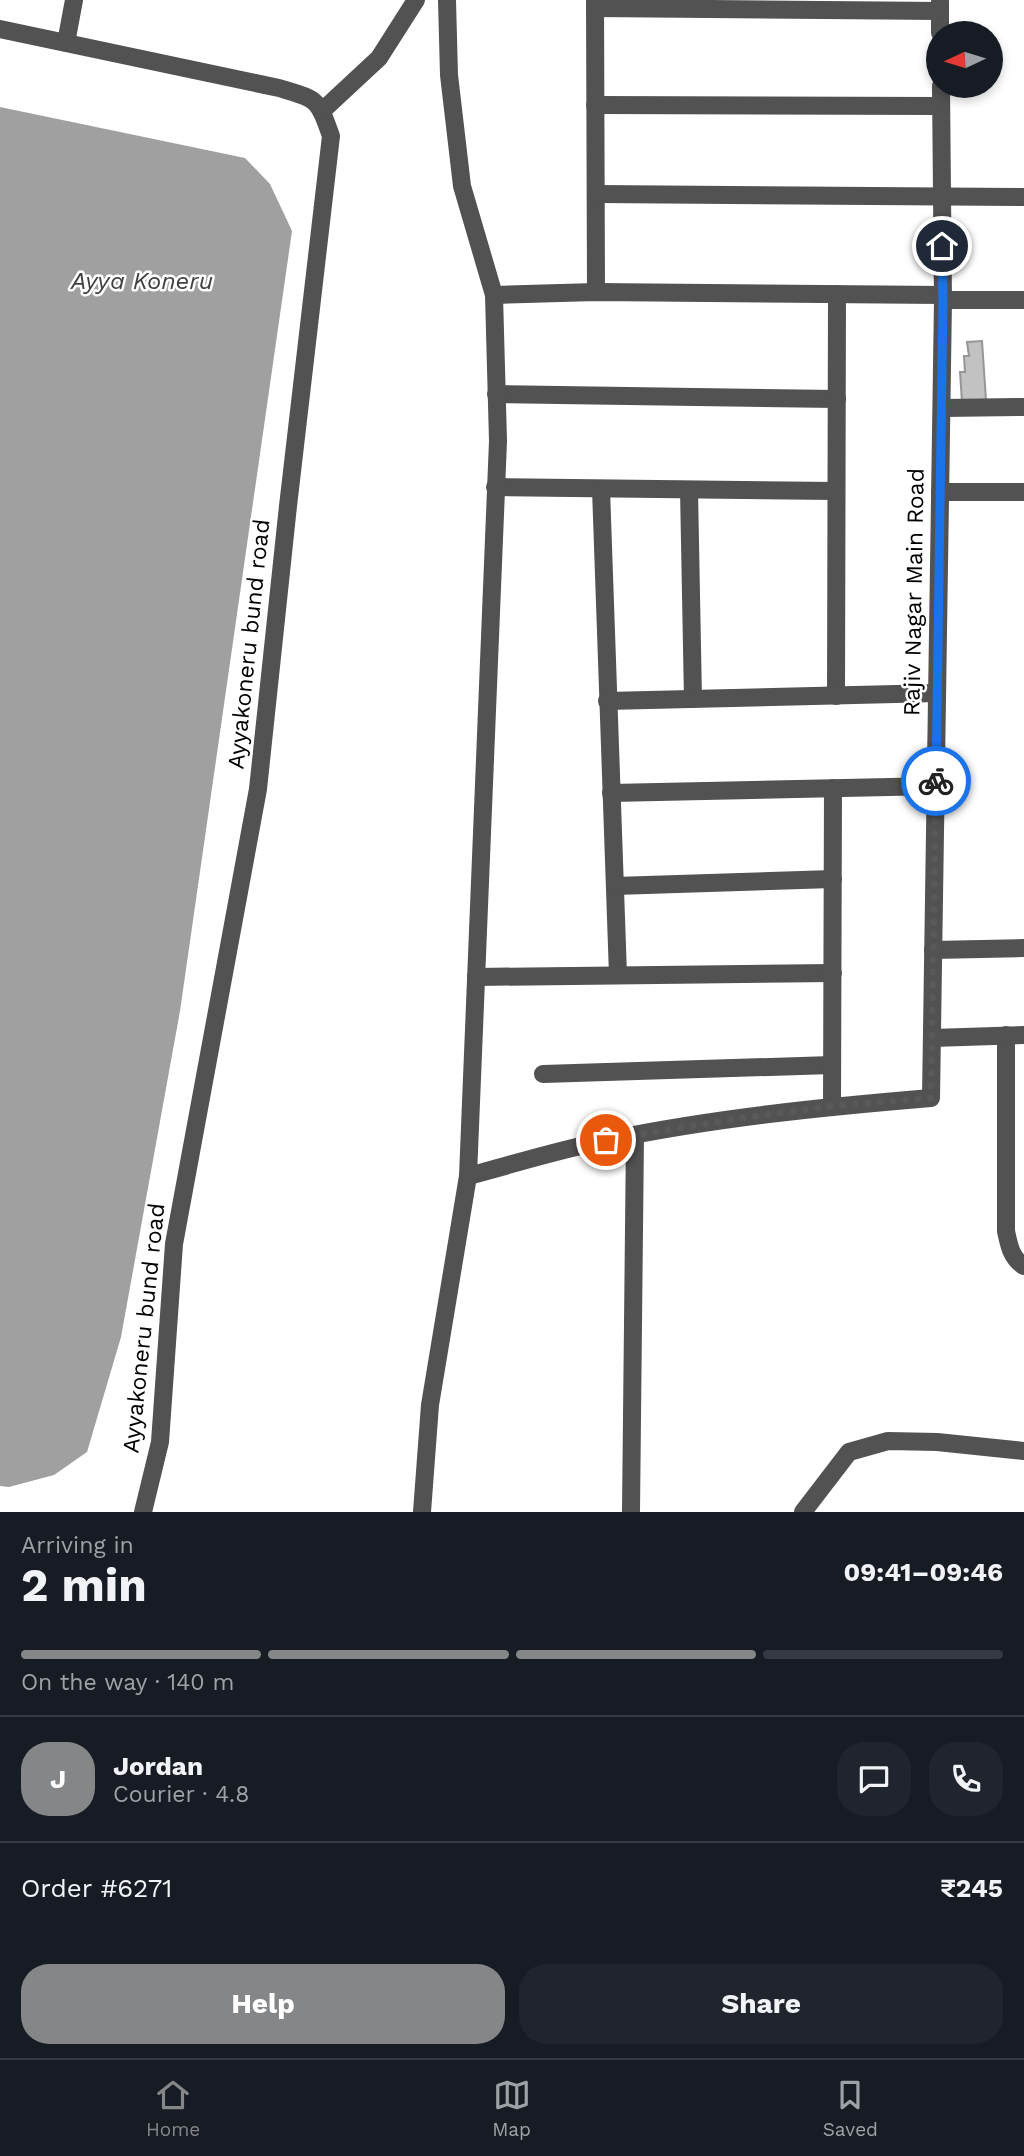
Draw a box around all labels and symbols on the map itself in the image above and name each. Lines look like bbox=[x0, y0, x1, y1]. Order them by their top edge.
north arrow bbox=[926, 21, 1003, 98]
pin bbox=[912, 216, 972, 276]
water label: Ayya Koneru bbox=[70, 267, 213, 295]
street label: Rajiv Nagar Main Road bbox=[898, 468, 930, 716]
street label: Ayyakoneru bund road bbox=[222, 518, 276, 770]
courier bbox=[901, 746, 971, 816]
pin bbox=[576, 1110, 636, 1170]
street label: Ayyakoneru bund road bbox=[117, 1202, 171, 1454]

